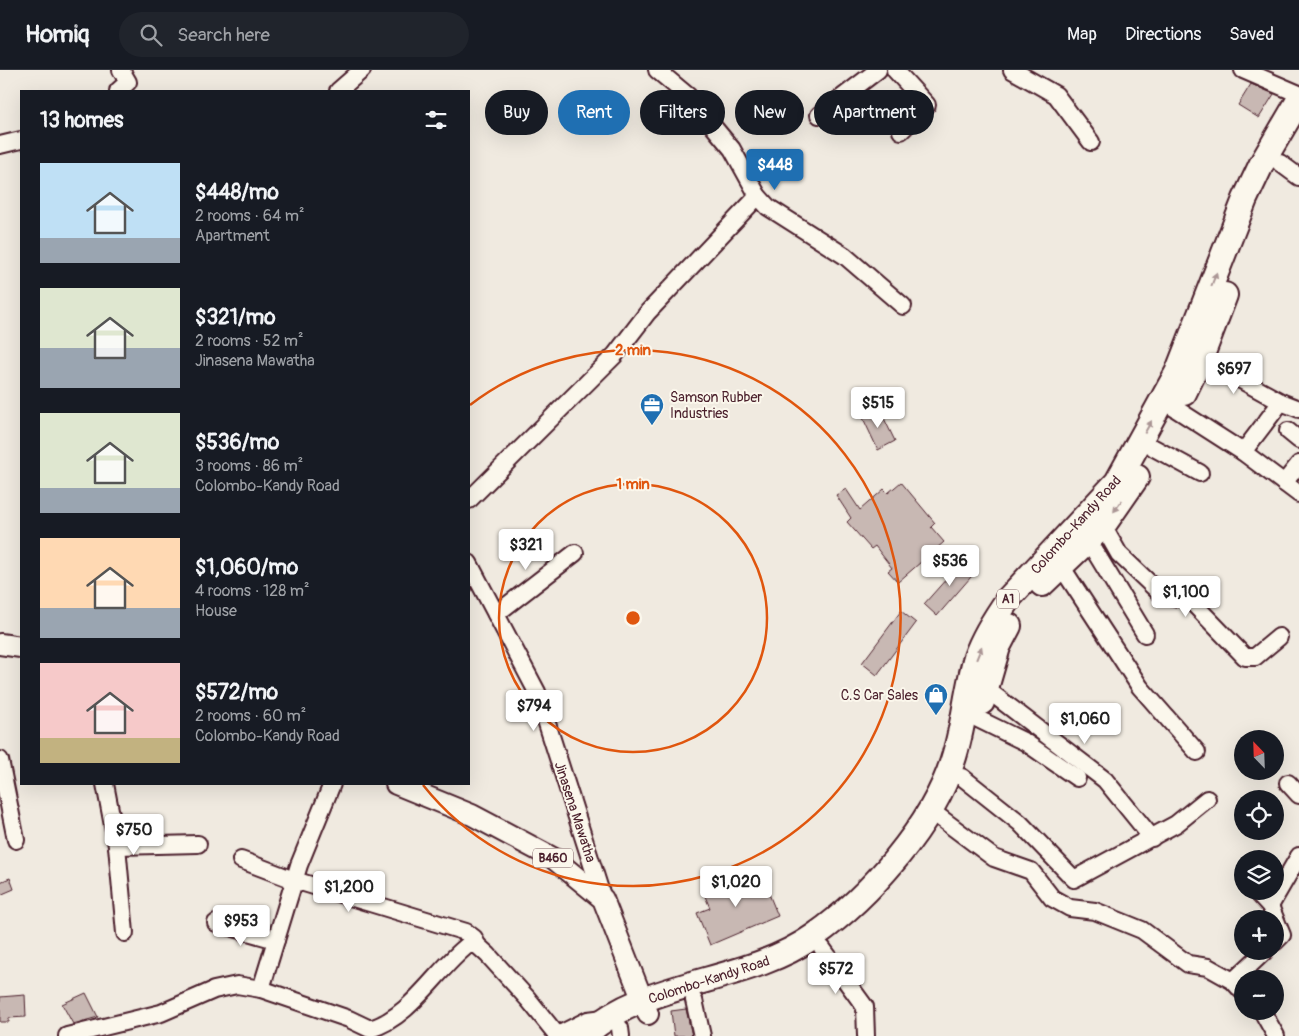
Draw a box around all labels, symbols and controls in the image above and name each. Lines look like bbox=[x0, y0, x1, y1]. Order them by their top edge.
search box bbox=[119, 12, 469, 57]
text: Homiq bbox=[25, 20, 89, 49]
icon: search bbox=[137, 21, 165, 49]
text: Search here bbox=[177, 23, 270, 47]
text: Map bbox=[1067, 23, 1097, 46]
text: Directions bbox=[1125, 23, 1201, 46]
text: Saved bbox=[1229, 23, 1274, 46]
chip: Buy bbox=[485, 90, 548, 135]
chip: Rent bbox=[558, 90, 630, 135]
chip: Filters bbox=[640, 90, 725, 135]
chip: New bbox=[735, 90, 804, 135]
chip: Apartment bbox=[814, 90, 934, 135]
icon: filters bbox=[422, 106, 450, 134]
text: 13 homes bbox=[40, 107, 123, 134]
pin: $448 bbox=[745, 148, 805, 191]
text: $448 bbox=[757, 155, 793, 175]
text: $448/mo bbox=[195, 179, 279, 206]
icon: home bbox=[80, 183, 140, 243]
text: 2 rooms · 64 m² bbox=[195, 206, 305, 226]
text: Apartment bbox=[195, 226, 270, 246]
one-way arrow bbox=[1210, 271, 1218, 286]
text: $321/mo bbox=[195, 304, 276, 331]
icon: home bbox=[80, 308, 140, 368]
text: 2 rooms · 52 m² bbox=[195, 331, 304, 351]
text: 2 min bbox=[615, 341, 651, 360]
text: Jinasena Mawatha bbox=[195, 351, 315, 371]
pin: $697 bbox=[1204, 352, 1264, 395]
text: $697 bbox=[1217, 359, 1251, 379]
pin: $515 bbox=[848, 386, 908, 429]
place label: Samson Rubber Industries bbox=[670, 389, 762, 422]
office icon: Samson Rubber Industries bbox=[639, 392, 665, 426]
text: $515 bbox=[862, 393, 894, 413]
one-way arrow bbox=[1143, 420, 1152, 434]
text: $536/mo bbox=[195, 429, 279, 456]
icon: home bbox=[80, 433, 140, 493]
text: 3 rooms · 86 m² bbox=[195, 456, 303, 476]
street label: Colombo-Kandy Road bbox=[1027, 472, 1125, 578]
text: 1 min bbox=[616, 475, 650, 494]
text: Colombo-Kandy Road bbox=[195, 476, 340, 496]
one-way arrow bbox=[1113, 499, 1123, 513]
pin: $321 bbox=[496, 528, 556, 571]
text: $321 bbox=[510, 535, 542, 555]
pin: $536 bbox=[920, 544, 980, 587]
text: $536 bbox=[932, 551, 968, 571]
text: $1,060/mo bbox=[195, 554, 298, 581]
icon: home bbox=[80, 558, 140, 618]
pin: $1,100 bbox=[1145, 576, 1227, 618]
text: 4 rooms · 128 m² bbox=[195, 581, 310, 601]
text: $1,100 bbox=[1162, 582, 1210, 602]
road number: A1 bbox=[997, 590, 1019, 608]
text: House bbox=[195, 601, 237, 621]
centre of rings bbox=[624, 609, 642, 627]
one-way arrow bbox=[975, 646, 983, 660]
text: $572/mo bbox=[195, 679, 278, 706]
shop icon: C.S Car Sales bbox=[923, 682, 949, 716]
icon: home bbox=[80, 683, 140, 743]
place label: C.S Car Sales bbox=[841, 687, 919, 704]
pin: $794 bbox=[504, 690, 564, 732]
text: $794 bbox=[517, 696, 551, 716]
pin: $1,060 bbox=[1044, 702, 1126, 745]
text: 2 rooms · 60 m² bbox=[195, 706, 306, 726]
text: $1,060 bbox=[1060, 709, 1110, 729]
text: Colombo-Kandy Road bbox=[195, 726, 340, 746]
north arrow bbox=[1234, 730, 1284, 780]
map controls bbox=[1234, 730, 1284, 1020]
street label: Jinasena Mawatha bbox=[551, 760, 599, 864]
button: locate bbox=[1234, 790, 1284, 840]
pin: $750 bbox=[104, 814, 164, 856]
text: $750 bbox=[116, 820, 152, 840]
road number: B460 bbox=[533, 848, 573, 868]
button: layers bbox=[1234, 850, 1284, 900]
pin: $1,020 bbox=[695, 866, 777, 908]
pin: $1,200 bbox=[308, 870, 390, 913]
text: $1,020 bbox=[711, 872, 761, 892]
text: $1,200 bbox=[324, 877, 374, 897]
pin: $953 bbox=[211, 904, 271, 947]
button: + bbox=[1234, 910, 1284, 960]
text: $953 bbox=[224, 911, 258, 931]
street label: Colombo-Kandy Road bbox=[646, 952, 772, 1008]
pin: $572 bbox=[806, 952, 866, 995]
text: $572 bbox=[819, 959, 853, 979]
button: − bbox=[1234, 970, 1284, 1020]

